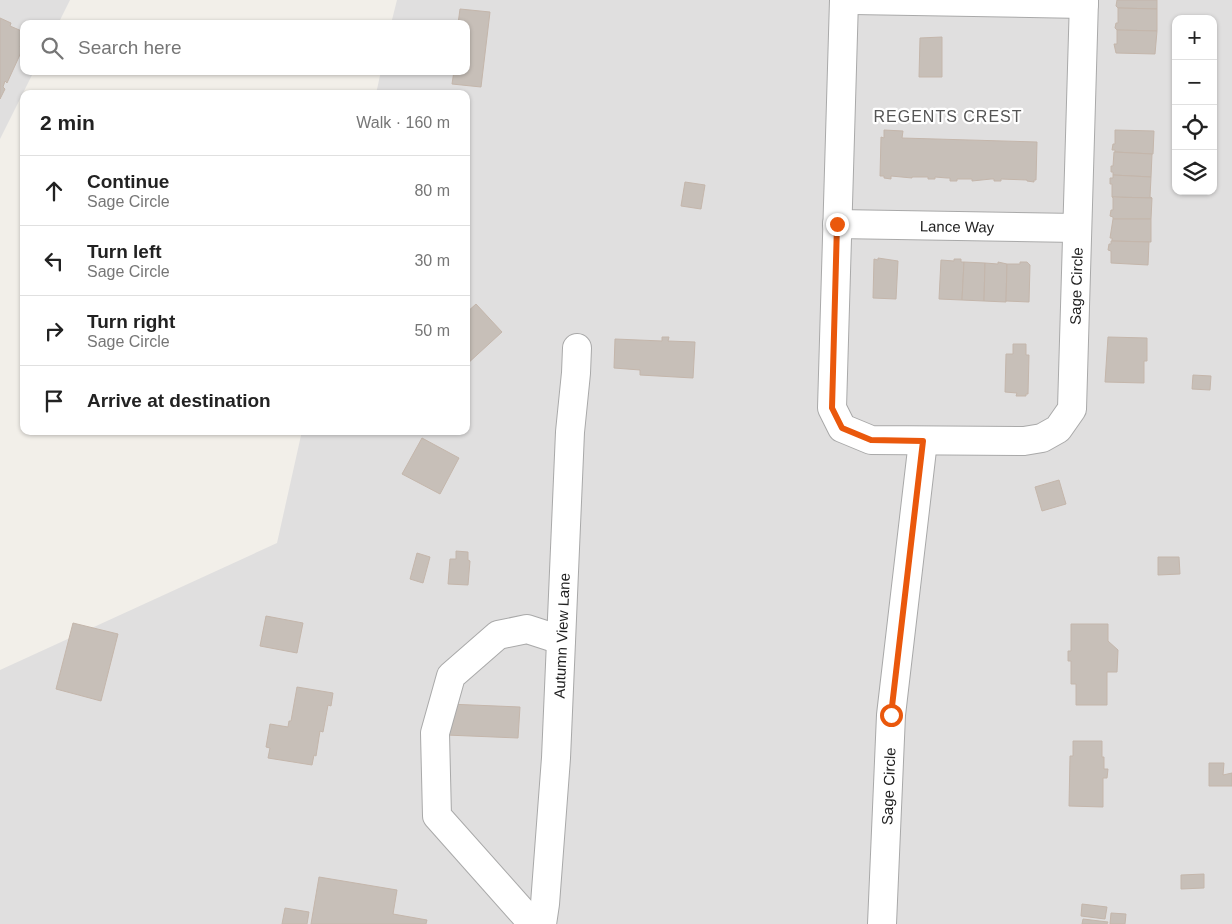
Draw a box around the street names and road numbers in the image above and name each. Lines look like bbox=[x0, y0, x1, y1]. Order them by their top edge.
street label: Lance Way bbox=[920, 217, 995, 235]
street label: Sage Circle bbox=[1066, 247, 1085, 325]
street label: Autumn View Lane bbox=[550, 573, 572, 699]
street label: Sage Circle bbox=[878, 747, 898, 825]

